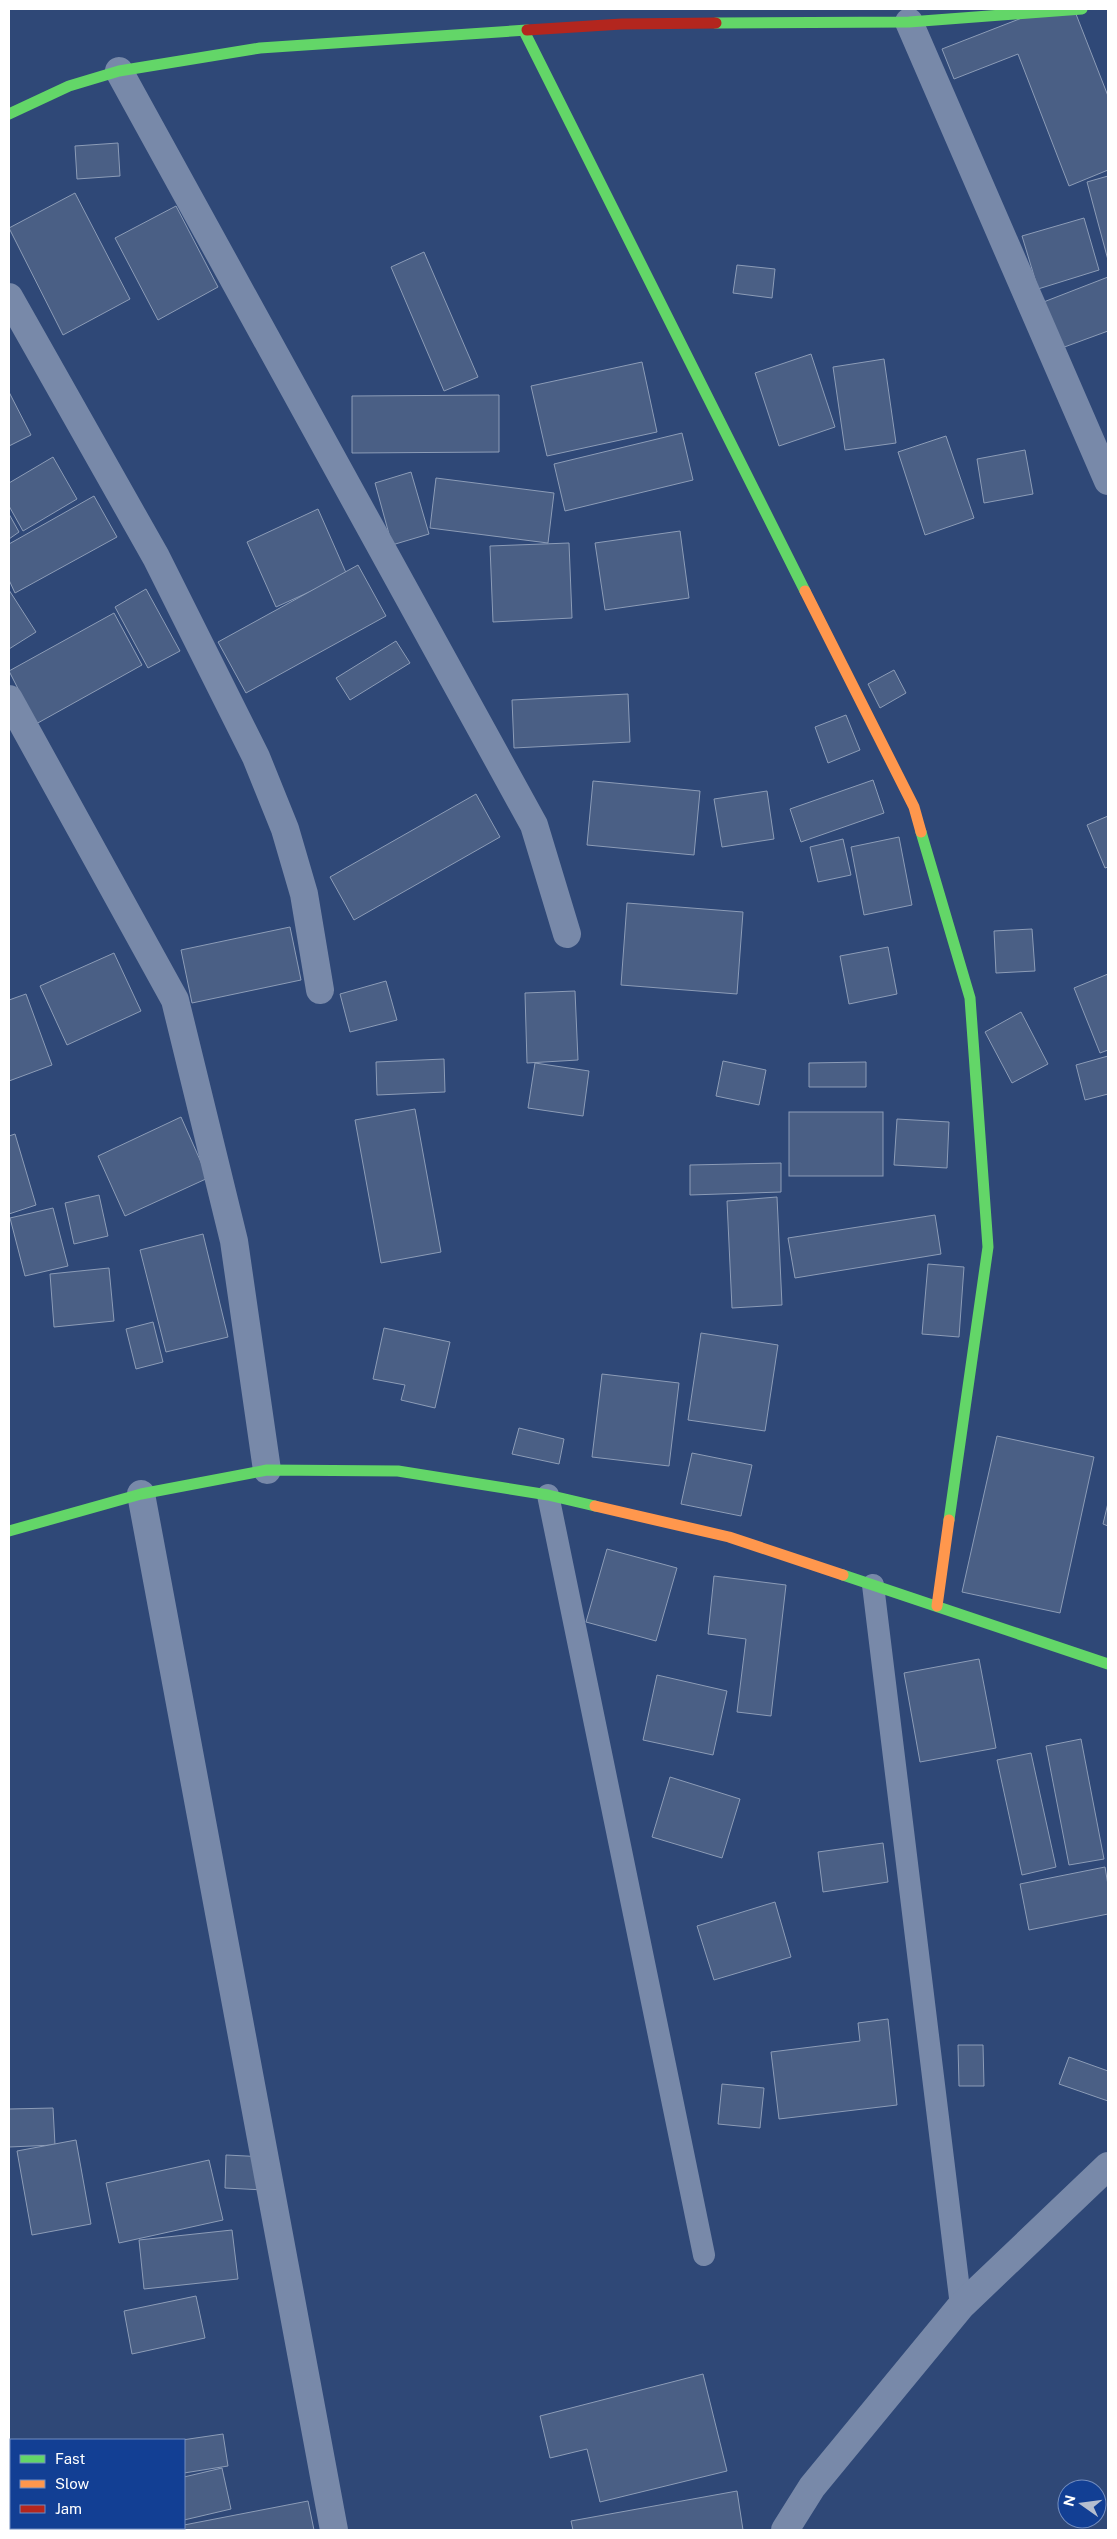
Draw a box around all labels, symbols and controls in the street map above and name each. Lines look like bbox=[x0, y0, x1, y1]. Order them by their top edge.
legend bbox=[10, 2439, 185, 2529]
text: Fast bbox=[55, 2450, 85, 2467]
text: Slow bbox=[55, 2475, 90, 2492]
north arrow bbox=[1057, 2479, 1107, 2529]
text: N bbox=[1060, 2494, 1078, 2508]
text: Jam bbox=[55, 2500, 82, 2517]

